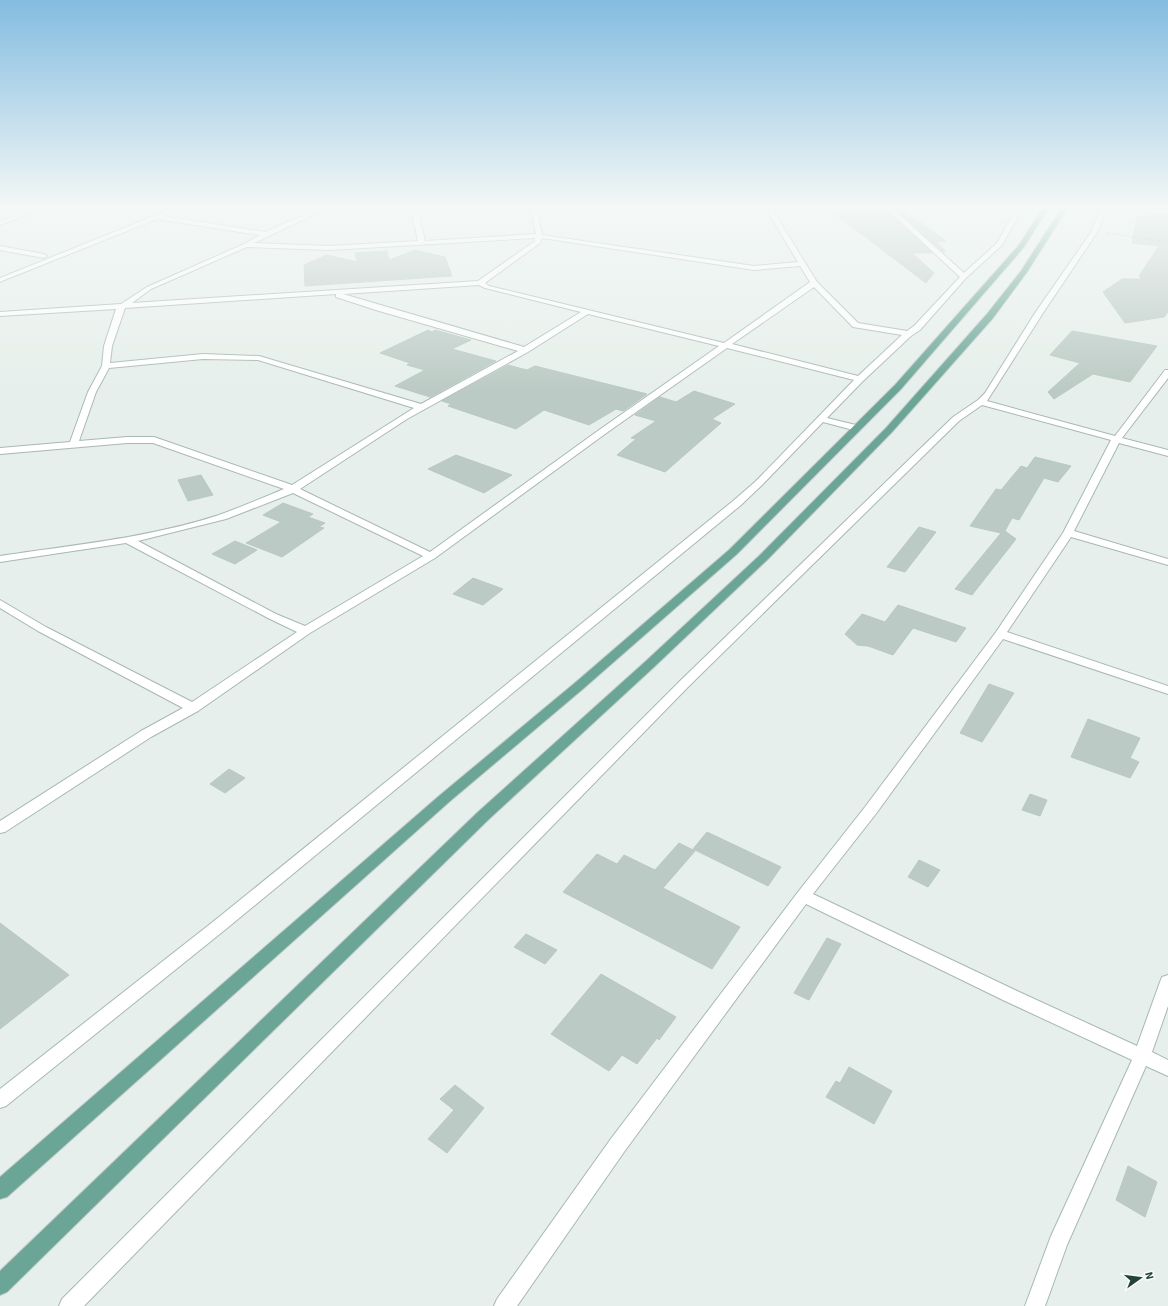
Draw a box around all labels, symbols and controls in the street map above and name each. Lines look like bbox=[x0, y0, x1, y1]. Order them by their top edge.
north arrow bbox=[1120, 1258, 1160, 1298]
text: N bbox=[1141, 1270, 1157, 1281]

